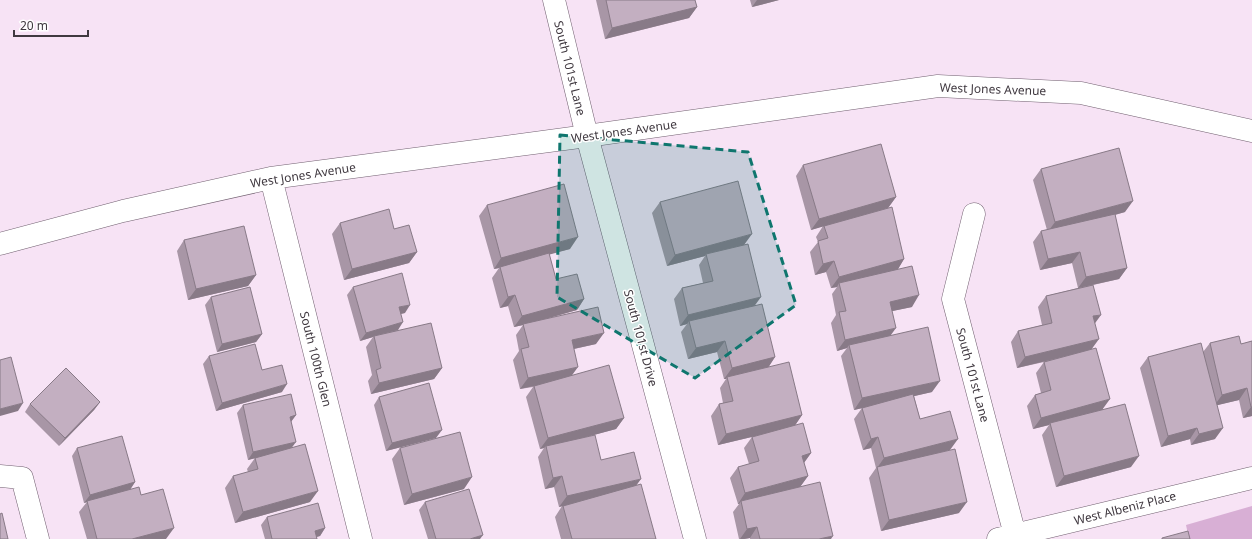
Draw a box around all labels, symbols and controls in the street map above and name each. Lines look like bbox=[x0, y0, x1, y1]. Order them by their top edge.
scale bar bbox=[14, 12, 88, 38]
text: 20 m bbox=[20, 17, 48, 34]
street label: South 101st Lane bbox=[550, 19, 590, 117]
street label: West Jones Avenue bbox=[939, 79, 1047, 99]
street label: West Jones Avenue bbox=[570, 115, 678, 147]
street label: West Jones Avenue bbox=[249, 158, 357, 192]
street label: South 101st Drive bbox=[620, 288, 662, 389]
street label: South 100th Glen bbox=[296, 310, 336, 408]
street label: South 101st Lane bbox=[952, 326, 994, 424]
street label: West Albeniz Place bbox=[1072, 487, 1178, 529]

